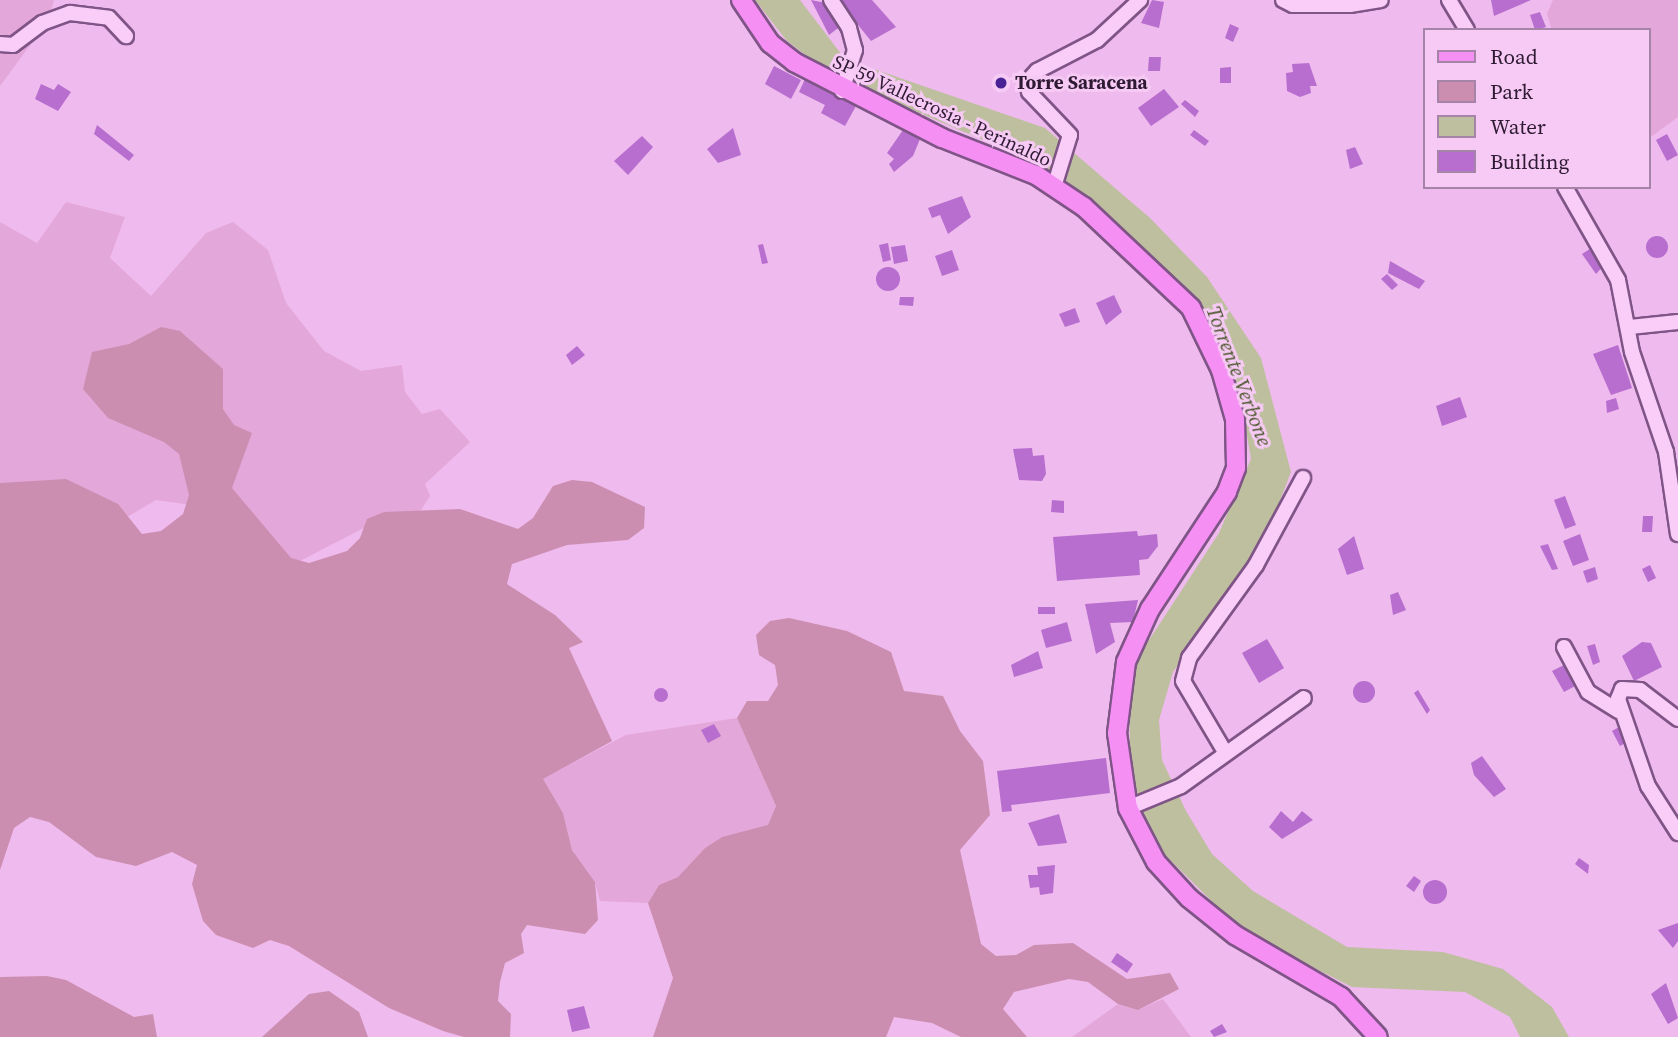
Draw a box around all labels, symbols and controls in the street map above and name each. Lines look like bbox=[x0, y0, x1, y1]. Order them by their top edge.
legend bbox=[1422, 28, 1650, 189]
text: Road bbox=[1490, 42, 1538, 71]
street label: SP 59 Vallecrosia - Perinaldo bbox=[829, 50, 1055, 172]
place label: Torre Saracena bbox=[1015, 72, 1148, 94]
marker: Torre Saracena bbox=[993, 75, 1009, 91]
text: Park bbox=[1490, 77, 1533, 106]
text: Water bbox=[1490, 112, 1546, 141]
text: Building bbox=[1490, 147, 1569, 176]
water label: Torrente Verbone bbox=[1201, 302, 1277, 450]

